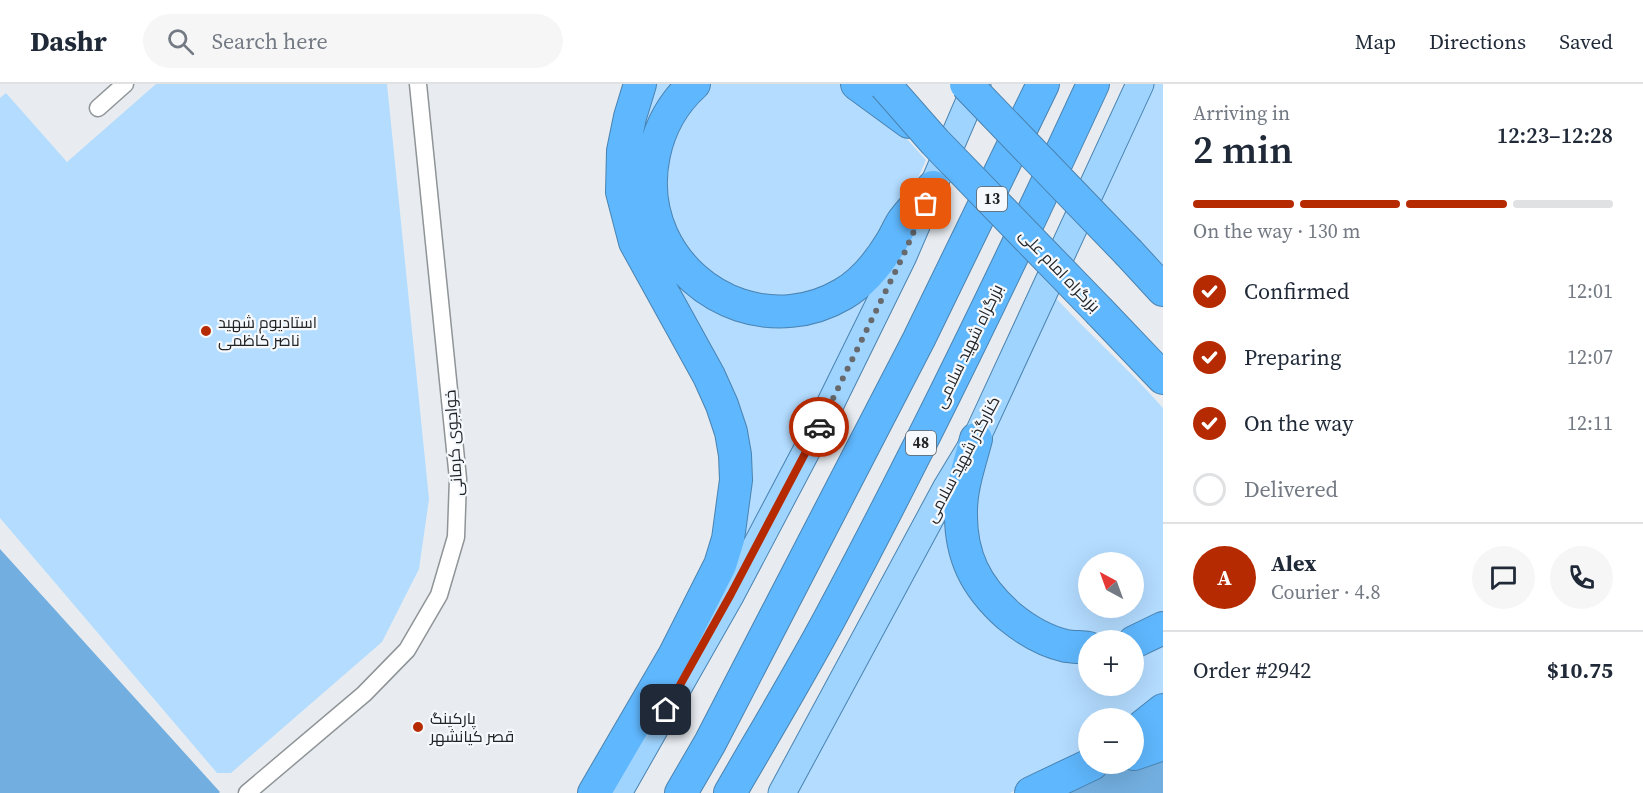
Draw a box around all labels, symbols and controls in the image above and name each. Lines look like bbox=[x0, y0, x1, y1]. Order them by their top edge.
search box bbox=[143, 14, 563, 68]
text: Dashr bbox=[30, 22, 107, 60]
icon: search bbox=[164, 25, 197, 58]
text: Search here bbox=[212, 26, 328, 56]
text: Map bbox=[1355, 27, 1396, 56]
text: Directions bbox=[1429, 27, 1526, 56]
text: Saved bbox=[1559, 27, 1613, 56]
text: Arriving in bbox=[1193, 99, 1290, 127]
text: 12:23–12:28 bbox=[1497, 120, 1613, 150]
text: 2 min bbox=[1193, 123, 1293, 176]
pin bbox=[900, 178, 951, 229]
icon: bag bbox=[909, 187, 942, 220]
road number: 13 bbox=[977, 187, 1007, 211]
text: On the way · 130 m bbox=[1193, 217, 1360, 245]
street label: بزرگراه امام علی bbox=[1014, 224, 1105, 317]
icon: check bbox=[1193, 275, 1226, 308]
text: Confirmed bbox=[1244, 276, 1349, 306]
text: 12:01 bbox=[1567, 277, 1613, 305]
street label: بزرگراه شهید سلامی bbox=[928, 280, 1008, 412]
place label: استادیوم شهید ناصر کاظمی bbox=[218, 311, 317, 351]
marker: استادیوم شهید ناصر کاظمی bbox=[199, 324, 213, 338]
icon: check bbox=[1193, 341, 1226, 374]
text: Preparing bbox=[1244, 342, 1341, 372]
text: 12:07 bbox=[1567, 343, 1613, 371]
street label: خواجوی کرمانی bbox=[438, 389, 468, 497]
street label: کنارگذر شهید سلامی bbox=[919, 392, 1005, 526]
courier bbox=[789, 397, 849, 457]
icon: check bbox=[1193, 407, 1226, 440]
text: On the way bbox=[1244, 408, 1353, 438]
text: 12:11 bbox=[1567, 409, 1613, 437]
icon: car bbox=[803, 411, 836, 444]
road number: 48 bbox=[906, 431, 936, 455]
text: Delivered bbox=[1244, 474, 1338, 504]
button: chat bbox=[1472, 546, 1535, 609]
button: phone bbox=[1550, 546, 1613, 609]
text: Alex bbox=[1271, 548, 1316, 578]
north arrow bbox=[1078, 552, 1144, 618]
map controls bbox=[1078, 552, 1144, 774]
text: A bbox=[1217, 562, 1232, 592]
text: Courier · 4.8 bbox=[1271, 578, 1380, 606]
button: + bbox=[1078, 630, 1144, 696]
text: Order #2942 bbox=[1193, 655, 1311, 685]
text: $10.75 bbox=[1547, 655, 1613, 685]
pin bbox=[640, 684, 691, 735]
icon: home bbox=[649, 693, 682, 726]
place label: پارکینگ قصر کیانشهر bbox=[429, 707, 514, 747]
button: − bbox=[1078, 708, 1144, 774]
marker: پارکینگ قصر کیانشهر bbox=[411, 720, 425, 734]

